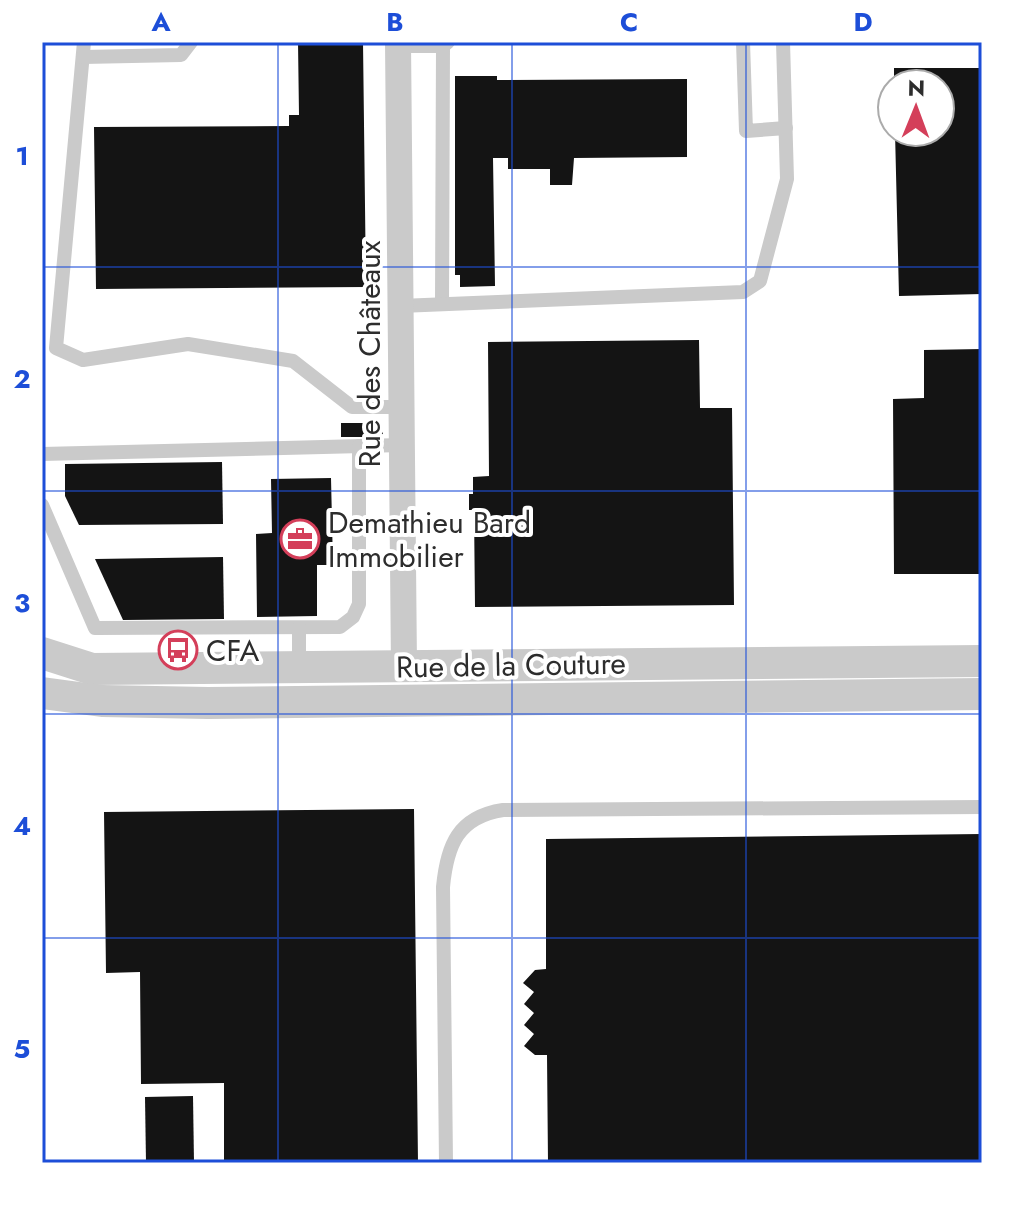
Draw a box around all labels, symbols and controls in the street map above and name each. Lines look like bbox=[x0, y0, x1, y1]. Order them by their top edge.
text: A bbox=[150, 3, 171, 41]
text: B bbox=[386, 3, 404, 41]
text: C bbox=[620, 3, 638, 41]
text: D bbox=[853, 3, 873, 41]
north arrow bbox=[876, 68, 956, 148]
text: N bbox=[907, 72, 925, 104]
text: 1 bbox=[15, 137, 29, 175]
street label: Rue des Châteaux bbox=[348, 240, 391, 467]
text: 2 bbox=[13, 360, 31, 398]
place label: Demathieu Bard Immobilier bbox=[328, 501, 531, 578]
office icon: Demathieu Bard Immobilier bbox=[279, 518, 321, 560]
text: 3 bbox=[14, 584, 30, 622]
bus stop icon: CFA bbox=[157, 629, 199, 671]
place label: CFA bbox=[206, 629, 259, 672]
street label: Rue de la Couture bbox=[396, 641, 626, 689]
text: 4 bbox=[13, 807, 31, 845]
text: 5 bbox=[14, 1030, 30, 1068]

